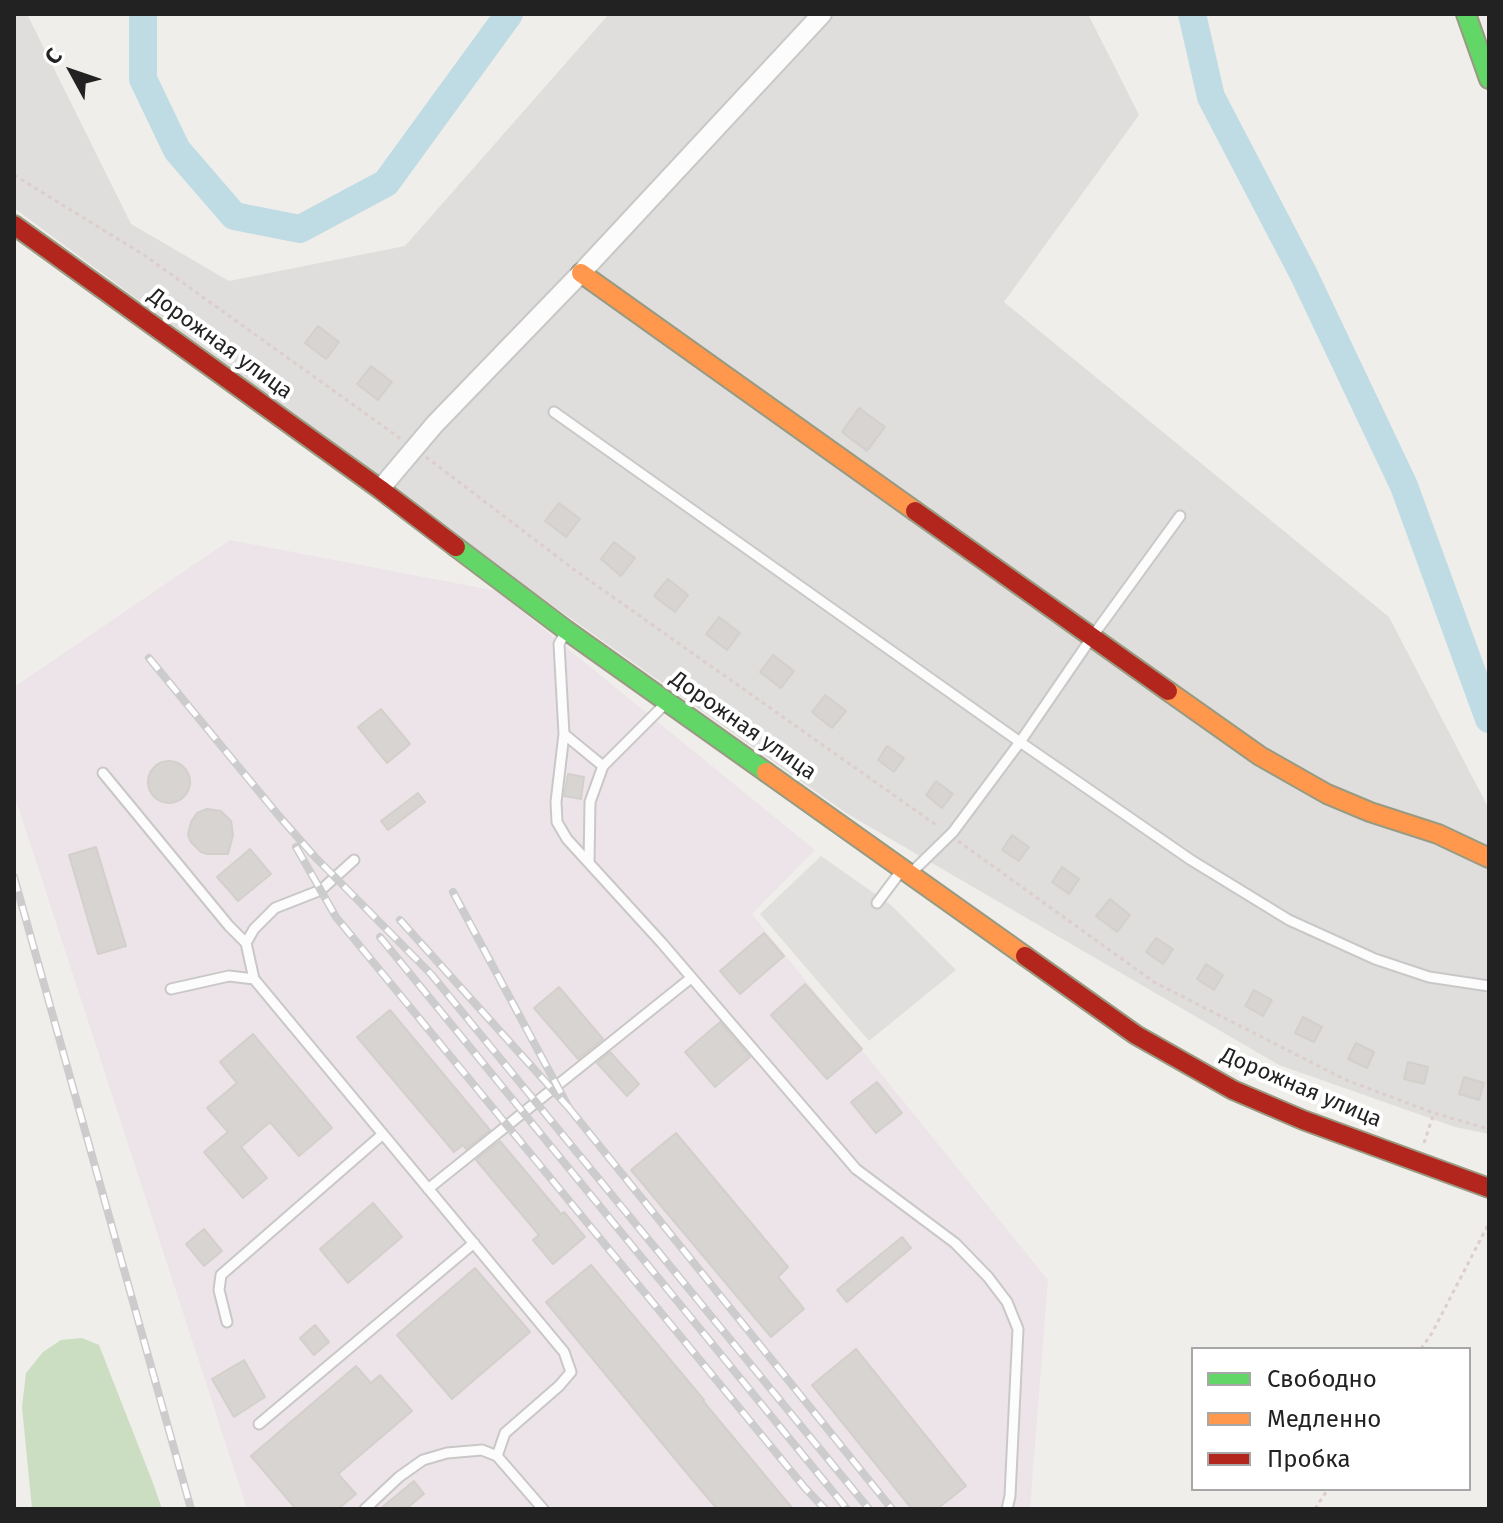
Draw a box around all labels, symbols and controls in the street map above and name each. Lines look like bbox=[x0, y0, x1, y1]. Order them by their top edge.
north arrow bbox=[32, 32, 112, 112]
text: С bbox=[39, 43, 68, 70]
street label: Дорожная улица bbox=[143, 283, 297, 405]
street label: Дорожная улица bbox=[665, 666, 821, 786]
street label: Дорожная улица bbox=[1217, 1042, 1385, 1134]
legend bbox=[1191, 1347, 1471, 1491]
text: Свободно bbox=[1267, 1365, 1377, 1393]
text: Медленно bbox=[1267, 1405, 1381, 1433]
text: Пробка bbox=[1267, 1445, 1351, 1473]

